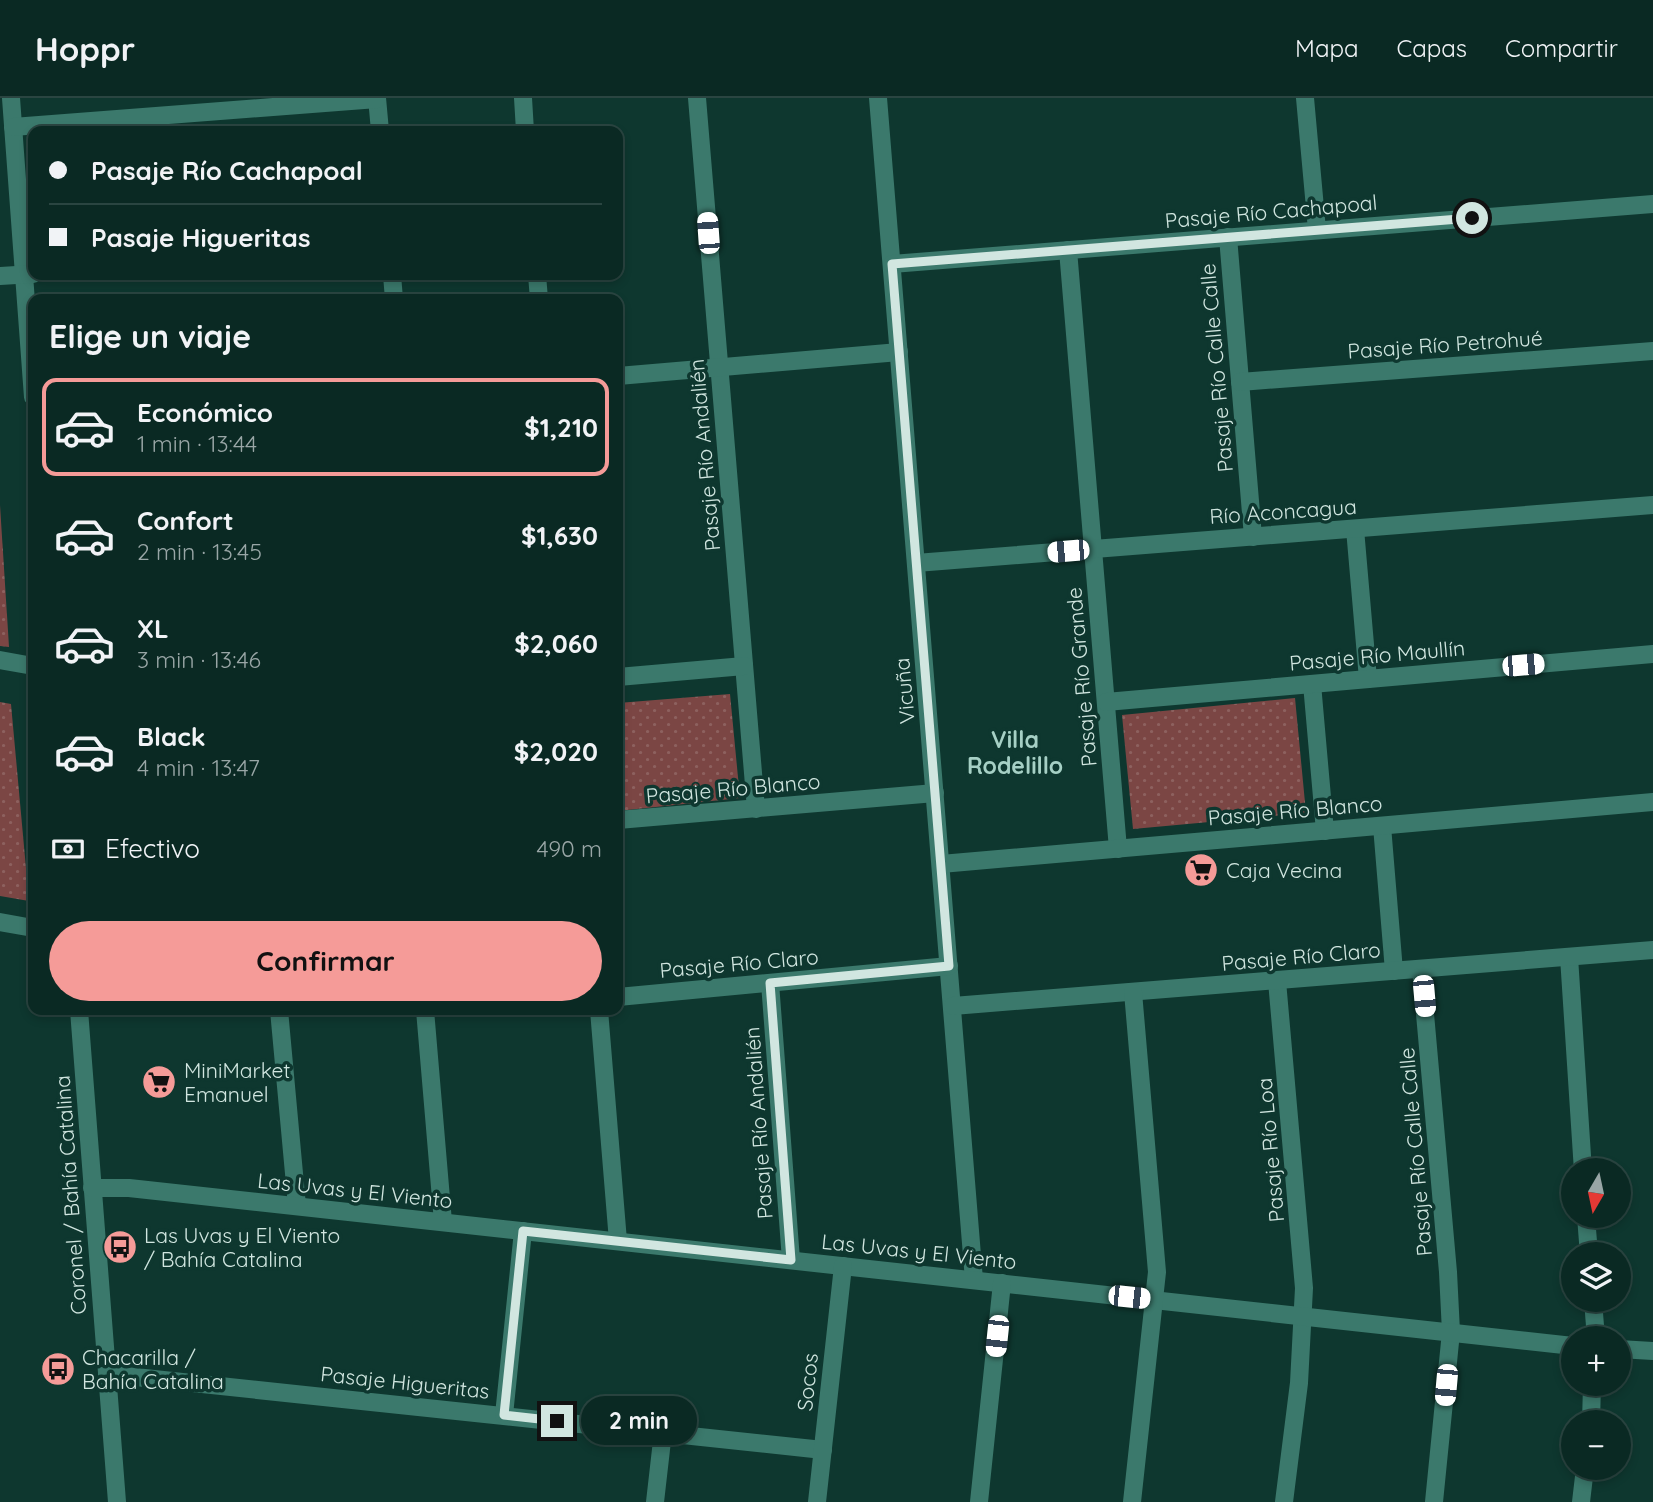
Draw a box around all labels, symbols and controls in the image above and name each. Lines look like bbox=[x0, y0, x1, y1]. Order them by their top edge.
text: Hoppr bbox=[35, 28, 135, 69]
text: Mapa bbox=[1295, 33, 1359, 63]
text: Capas bbox=[1397, 33, 1467, 63]
text: Compartir bbox=[1505, 33, 1618, 63]
text: Pasaje Río Cachapoal bbox=[91, 154, 363, 187]
street label: Pasaje Río Cachapoal bbox=[1164, 189, 1378, 233]
route start bbox=[1456, 202, 1488, 234]
car bbox=[697, 211, 720, 255]
text: Pasaje Higueritas bbox=[91, 221, 310, 254]
street label: Pasaje Río Calle Calle bbox=[1194, 263, 1238, 473]
text: Elige un viaje bbox=[49, 316, 251, 356]
street label: Pasaje Río Petrohué bbox=[1347, 324, 1543, 364]
street label: Pasaje Río Andalién bbox=[683, 358, 725, 552]
icon: car bbox=[53, 396, 116, 459]
text: Económico bbox=[137, 396, 273, 429]
text: $1,210 bbox=[524, 411, 598, 444]
text: 1 min · 13:44 bbox=[137, 429, 257, 458]
street label: Río Aconcagua bbox=[1209, 493, 1357, 529]
icon: car bbox=[53, 504, 116, 567]
text: Confort bbox=[137, 504, 234, 537]
text: $1,630 bbox=[521, 519, 598, 552]
text: 2 min · 13:45 bbox=[137, 537, 262, 566]
car bbox=[1047, 539, 1090, 563]
street label: Pasaje Río Grande bbox=[1060, 586, 1102, 768]
icon: car bbox=[53, 612, 116, 675]
text: XL bbox=[137, 612, 169, 645]
text: $2,060 bbox=[514, 627, 598, 660]
street label: Pasaje Río Maullín bbox=[1288, 634, 1466, 676]
text: 3 min · 13:46 bbox=[137, 645, 261, 674]
car bbox=[1502, 653, 1545, 677]
street label: Vicuña bbox=[888, 657, 920, 725]
icon: car bbox=[53, 720, 116, 783]
text: Black bbox=[137, 720, 206, 753]
district label: Villa Rodelillo bbox=[967, 725, 1063, 780]
text: $2,020 bbox=[514, 735, 598, 768]
text: 4 min · 13:47 bbox=[137, 753, 260, 782]
street label: Pasaje Río Blanco bbox=[645, 767, 821, 809]
street label: Pasaje Río Blanco bbox=[1207, 789, 1383, 831]
icon: cash bbox=[49, 830, 87, 868]
text: Efectivo bbox=[105, 832, 200, 865]
text: 490 m bbox=[537, 834, 602, 863]
supermarket icon: Caja Vecina bbox=[1182, 851, 1220, 889]
place label: Caja Vecina bbox=[1226, 857, 1342, 883]
button: Confirmar bbox=[49, 921, 602, 1001]
street label: Pasaje Río Claro bbox=[1220, 936, 1382, 976]
street label: Pasaje Río Claro bbox=[658, 943, 820, 983]
car bbox=[1412, 974, 1437, 1018]
street label: Pasaje Río Andalién bbox=[738, 1026, 778, 1220]
street label: Pasaje Río Calle Calle bbox=[1393, 1047, 1437, 1257]
place label: MiniMarket Emanuel bbox=[184, 1057, 290, 1107]
supermarket icon: MiniMarket Emanuel bbox=[140, 1063, 178, 1101]
street label: Coronel / Bahía Catalina bbox=[49, 1075, 91, 1315]
street label: Pasaje Río Loa bbox=[1251, 1077, 1289, 1223]
north arrow bbox=[1561, 1158, 1631, 1228]
map controls bbox=[1561, 1158, 1631, 1480]
street label: Las Uvas y El Viento bbox=[256, 1167, 454, 1213]
place label: Las Uvas y El Viento / Bahía Catalina bbox=[144, 1222, 340, 1272]
bus stop icon: Las Uvas y El Viento / Bahía Catalina bbox=[101, 1228, 139, 1266]
street label: Las Uvas y El Viento bbox=[820, 1228, 1018, 1274]
button: layers bbox=[1561, 1242, 1631, 1312]
car bbox=[1108, 1284, 1151, 1310]
car bbox=[985, 1314, 1010, 1358]
button: + bbox=[1561, 1326, 1631, 1396]
place label: Chacarilla / Bahía Catalina bbox=[82, 1344, 224, 1394]
bus stop icon: Chacarilla / Bahía Catalina bbox=[39, 1350, 77, 1388]
street label: Socos bbox=[791, 1352, 823, 1412]
street label: Pasaje Higueritas bbox=[319, 1360, 491, 1404]
car bbox=[1434, 1363, 1459, 1407]
callout: 2 min bbox=[582, 1396, 697, 1446]
route end bbox=[541, 1405, 573, 1437]
text: 2 min bbox=[609, 1406, 669, 1435]
button: − bbox=[1561, 1410, 1631, 1480]

